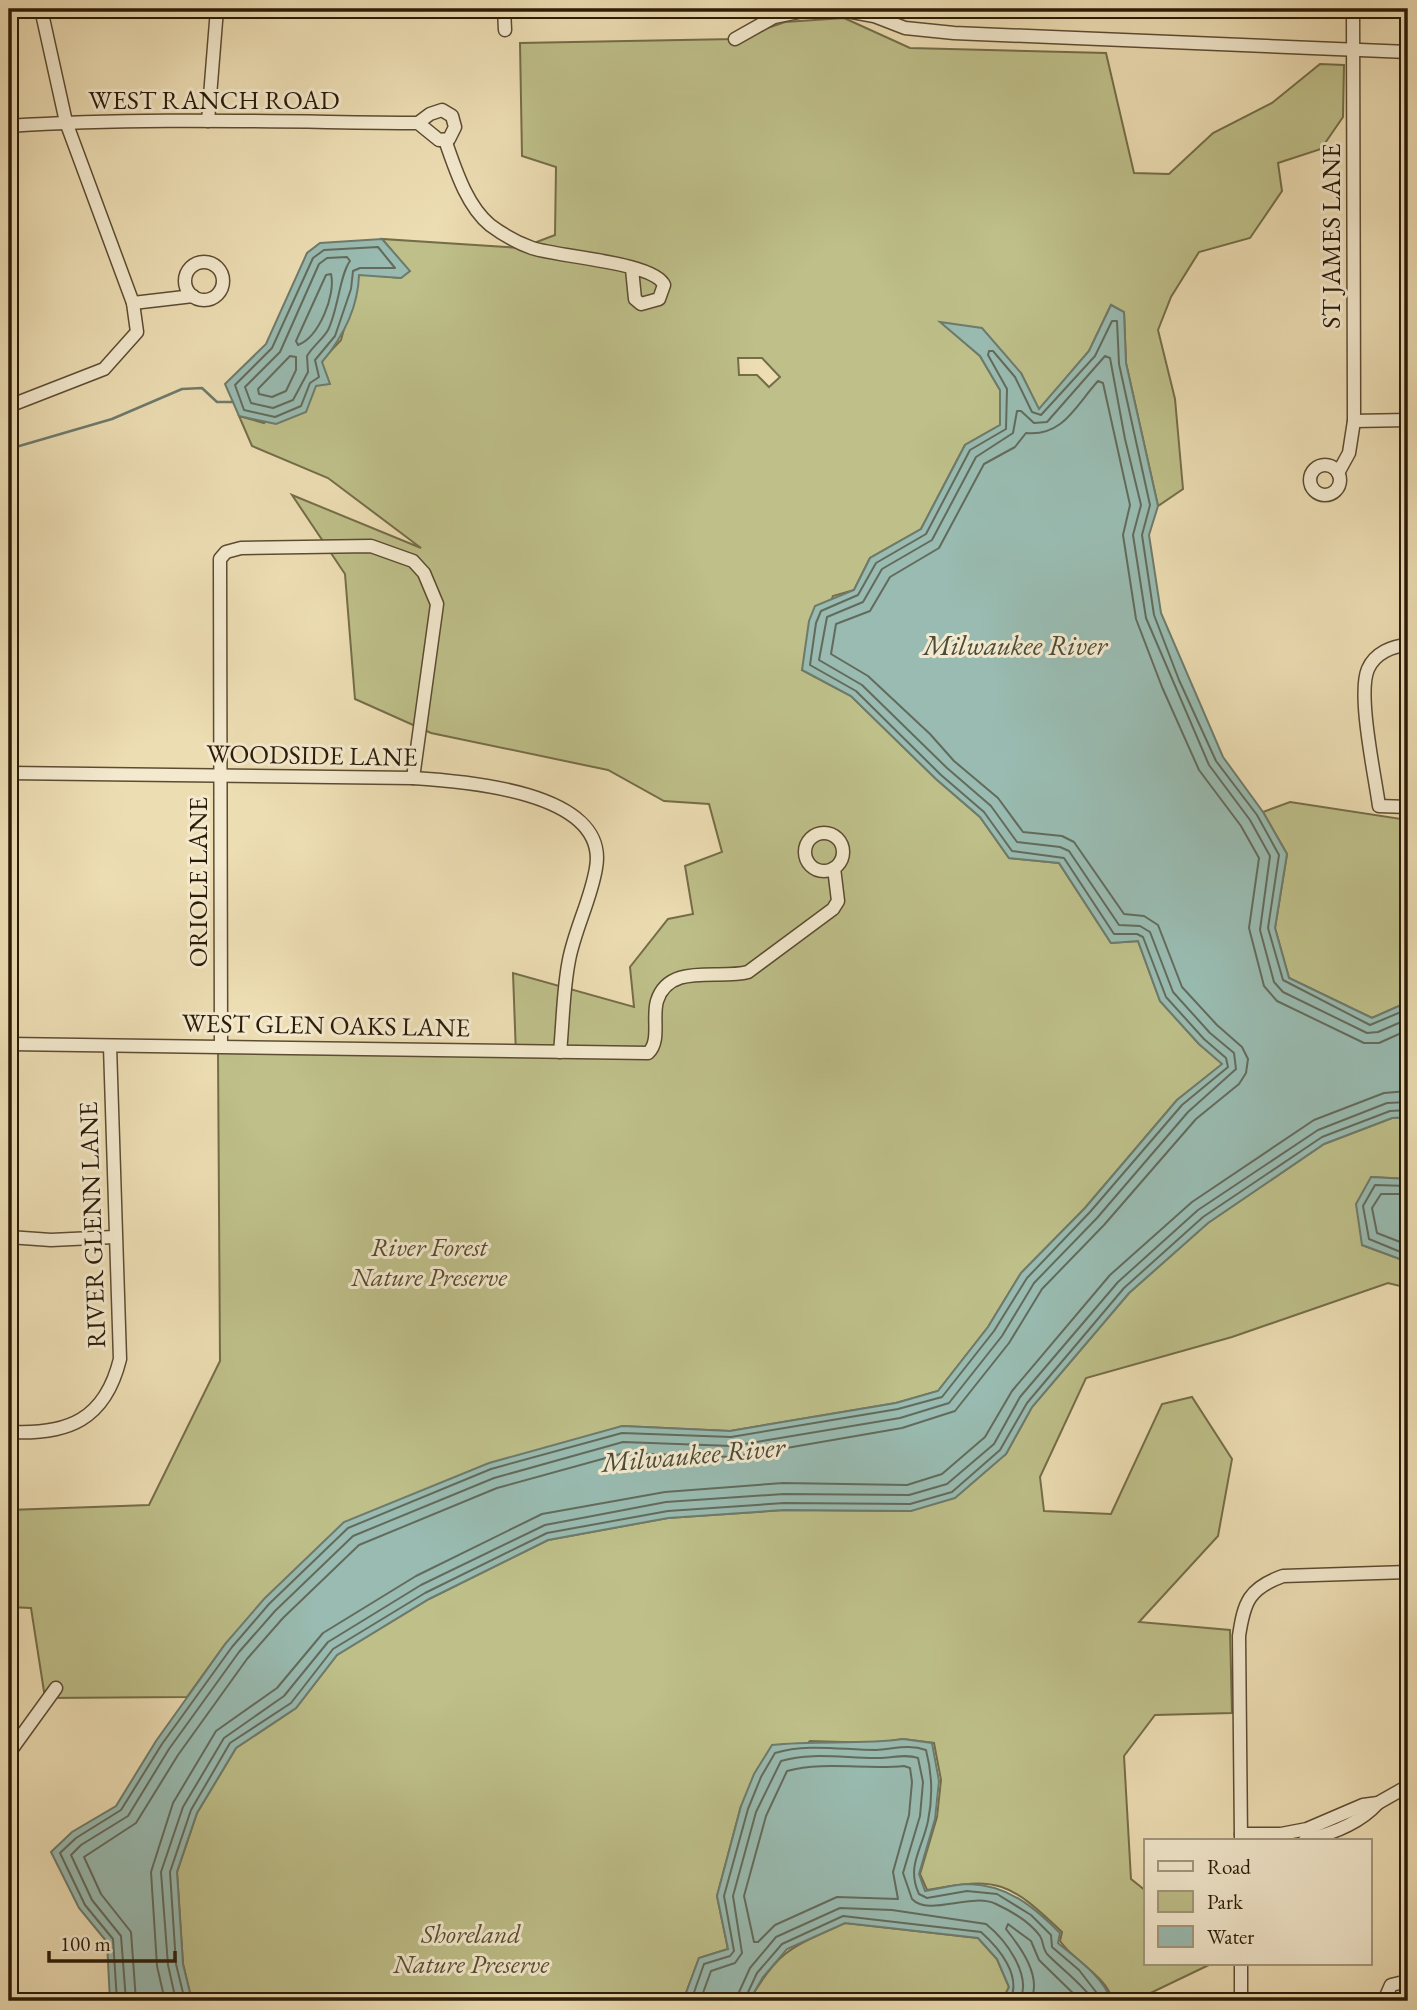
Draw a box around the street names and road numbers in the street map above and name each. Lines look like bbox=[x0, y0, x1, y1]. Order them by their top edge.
street label: WEST RANCH ROAD bbox=[88, 83, 340, 117]
street label: ST JAMES LANE bbox=[1314, 143, 1348, 329]
street label: WOODSIDE LANE bbox=[206, 736, 418, 774]
street label: ORIOLE LANE bbox=[181, 796, 215, 967]
street label: WEST GLEN OAKS LANE bbox=[182, 1005, 471, 1045]
street label: RIVER GLENN LANE bbox=[71, 1101, 113, 1349]

